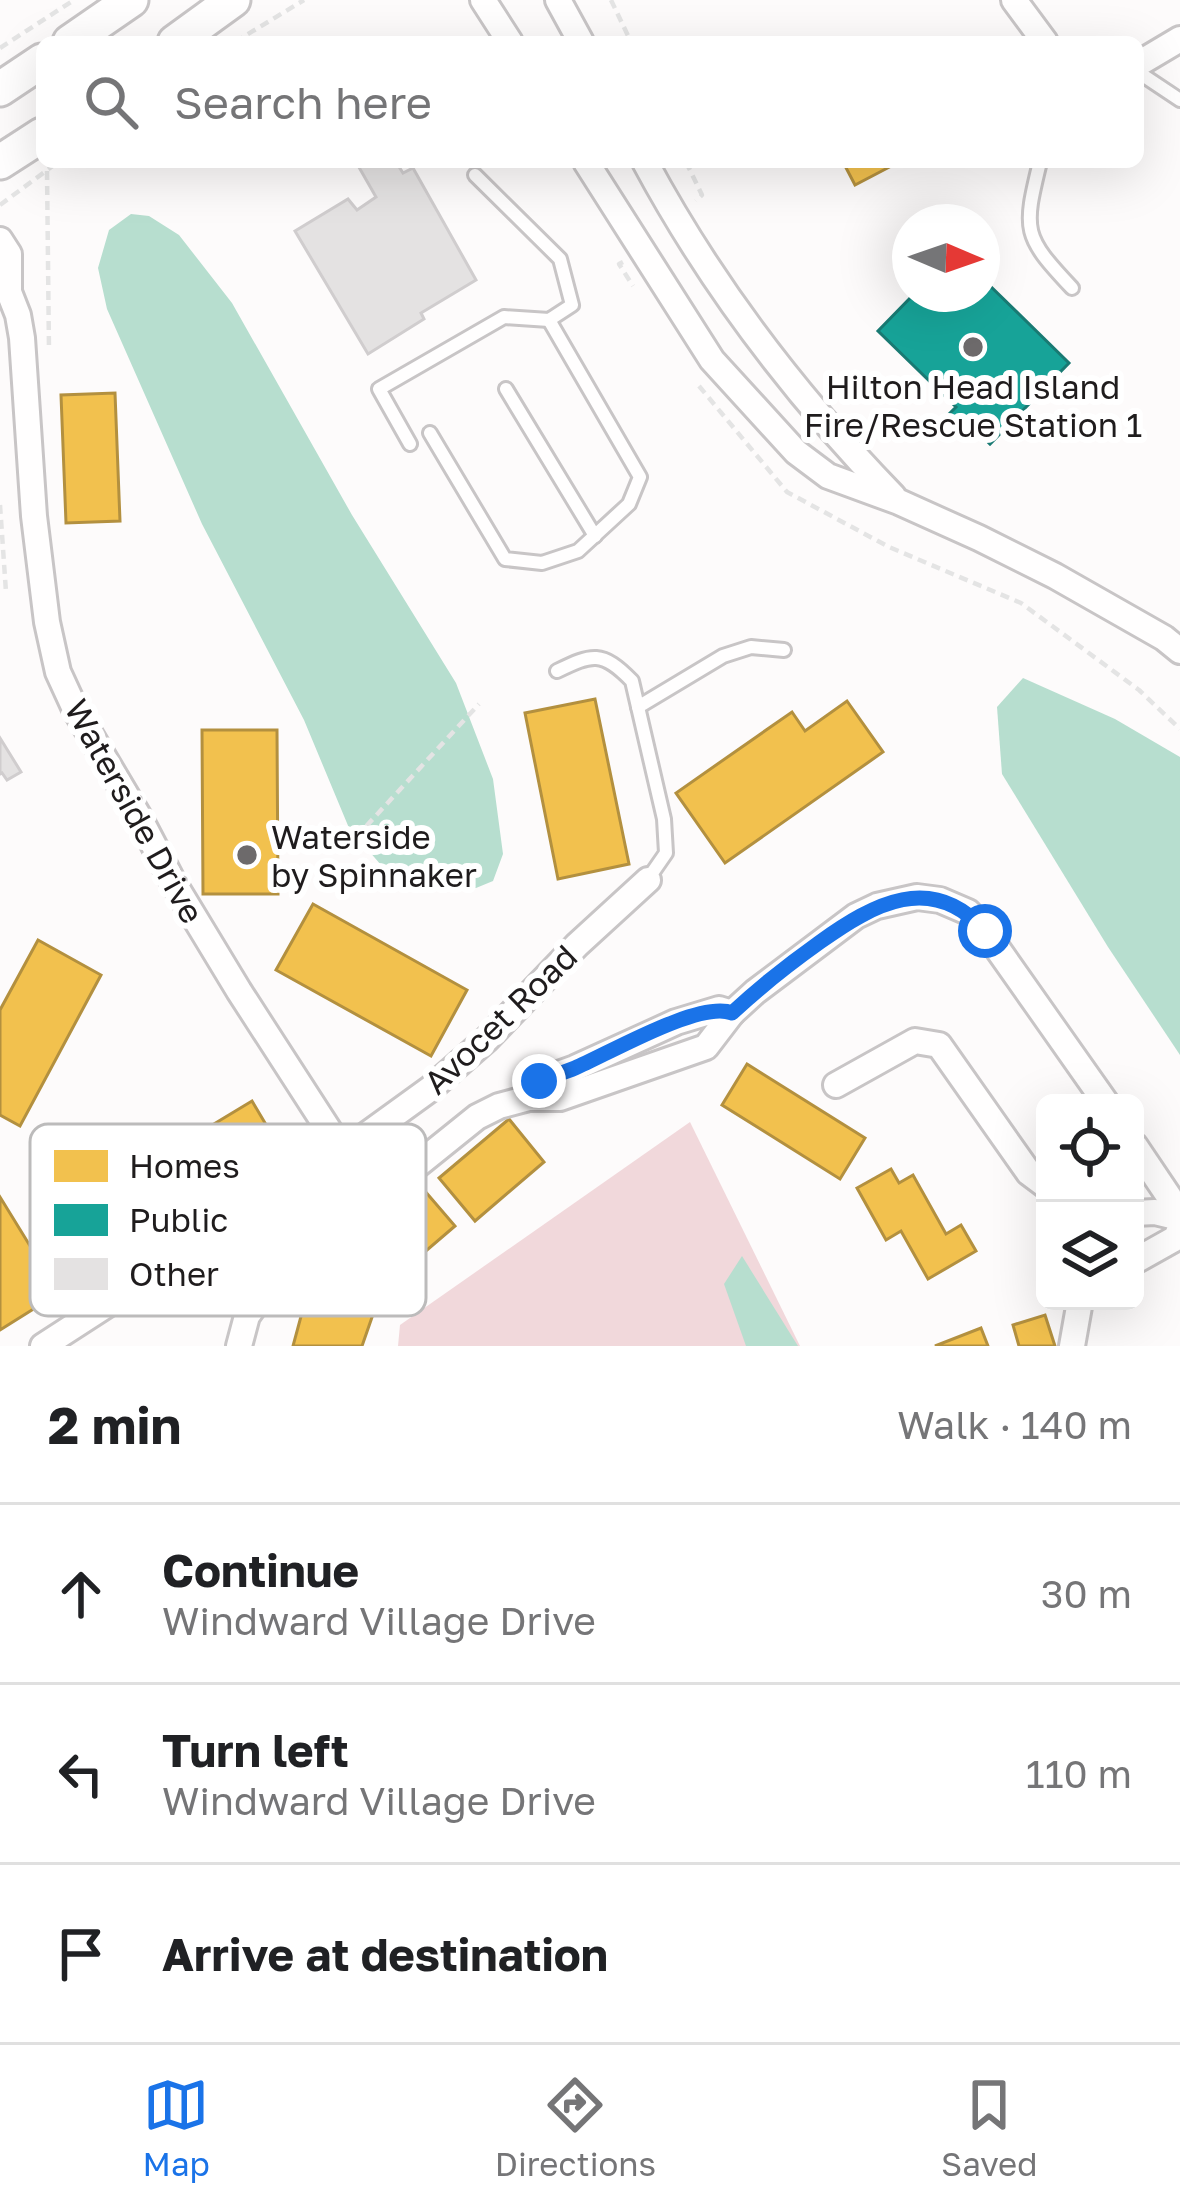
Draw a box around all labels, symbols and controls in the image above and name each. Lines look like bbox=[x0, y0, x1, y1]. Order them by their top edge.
search box bbox=[36, 36, 1144, 168]
icon: search bbox=[78, 69, 144, 135]
text: Search here bbox=[174, 75, 432, 129]
north arrow bbox=[892, 204, 1000, 312]
marker: Hilton Head Island Fire/Rescue Station 1 bbox=[960, 334, 986, 360]
place label: Hilton Head Island Fire/Rescue Station 1 bbox=[804, 367, 1142, 444]
street label: Waterside Drive bbox=[57, 692, 213, 930]
place label: Waterside by Spinnaker bbox=[271, 817, 477, 894]
marker: Waterside by Spinnaker bbox=[234, 842, 260, 868]
route start bbox=[958, 904, 1012, 958]
street label: Avocet Road bbox=[416, 936, 584, 1102]
route end bbox=[512, 1054, 566, 1108]
map controls bbox=[1036, 1094, 1144, 1310]
button: locate bbox=[1036, 1094, 1144, 1202]
legend bbox=[30, 1124, 426, 1316]
text: Homes bbox=[129, 1146, 240, 1185]
text: Public bbox=[129, 1200, 228, 1239]
button: layers bbox=[1036, 1202, 1144, 1310]
text: Other bbox=[129, 1254, 219, 1293]
text: 2 min bbox=[48, 1394, 181, 1455]
text: Walk · 140 m bbox=[897, 1401, 1132, 1448]
text: Continue bbox=[162, 1543, 359, 1597]
icon: ahead bbox=[48, 1561, 114, 1627]
text: 30 m bbox=[1041, 1570, 1132, 1617]
text: Windward Village Drive bbox=[162, 1597, 596, 1644]
text: Turn left bbox=[162, 1723, 349, 1777]
icon: left bbox=[48, 1741, 114, 1807]
text: 110 m bbox=[1026, 1750, 1132, 1797]
text: Windward Village Drive bbox=[162, 1777, 596, 1824]
icon: arrive bbox=[48, 1921, 114, 1987]
text: Arrive at destination bbox=[162, 1927, 608, 1981]
tab: Map bbox=[143, 2072, 210, 2183]
tab: Directions bbox=[495, 2072, 656, 2183]
tab: Saved bbox=[941, 2072, 1037, 2183]

